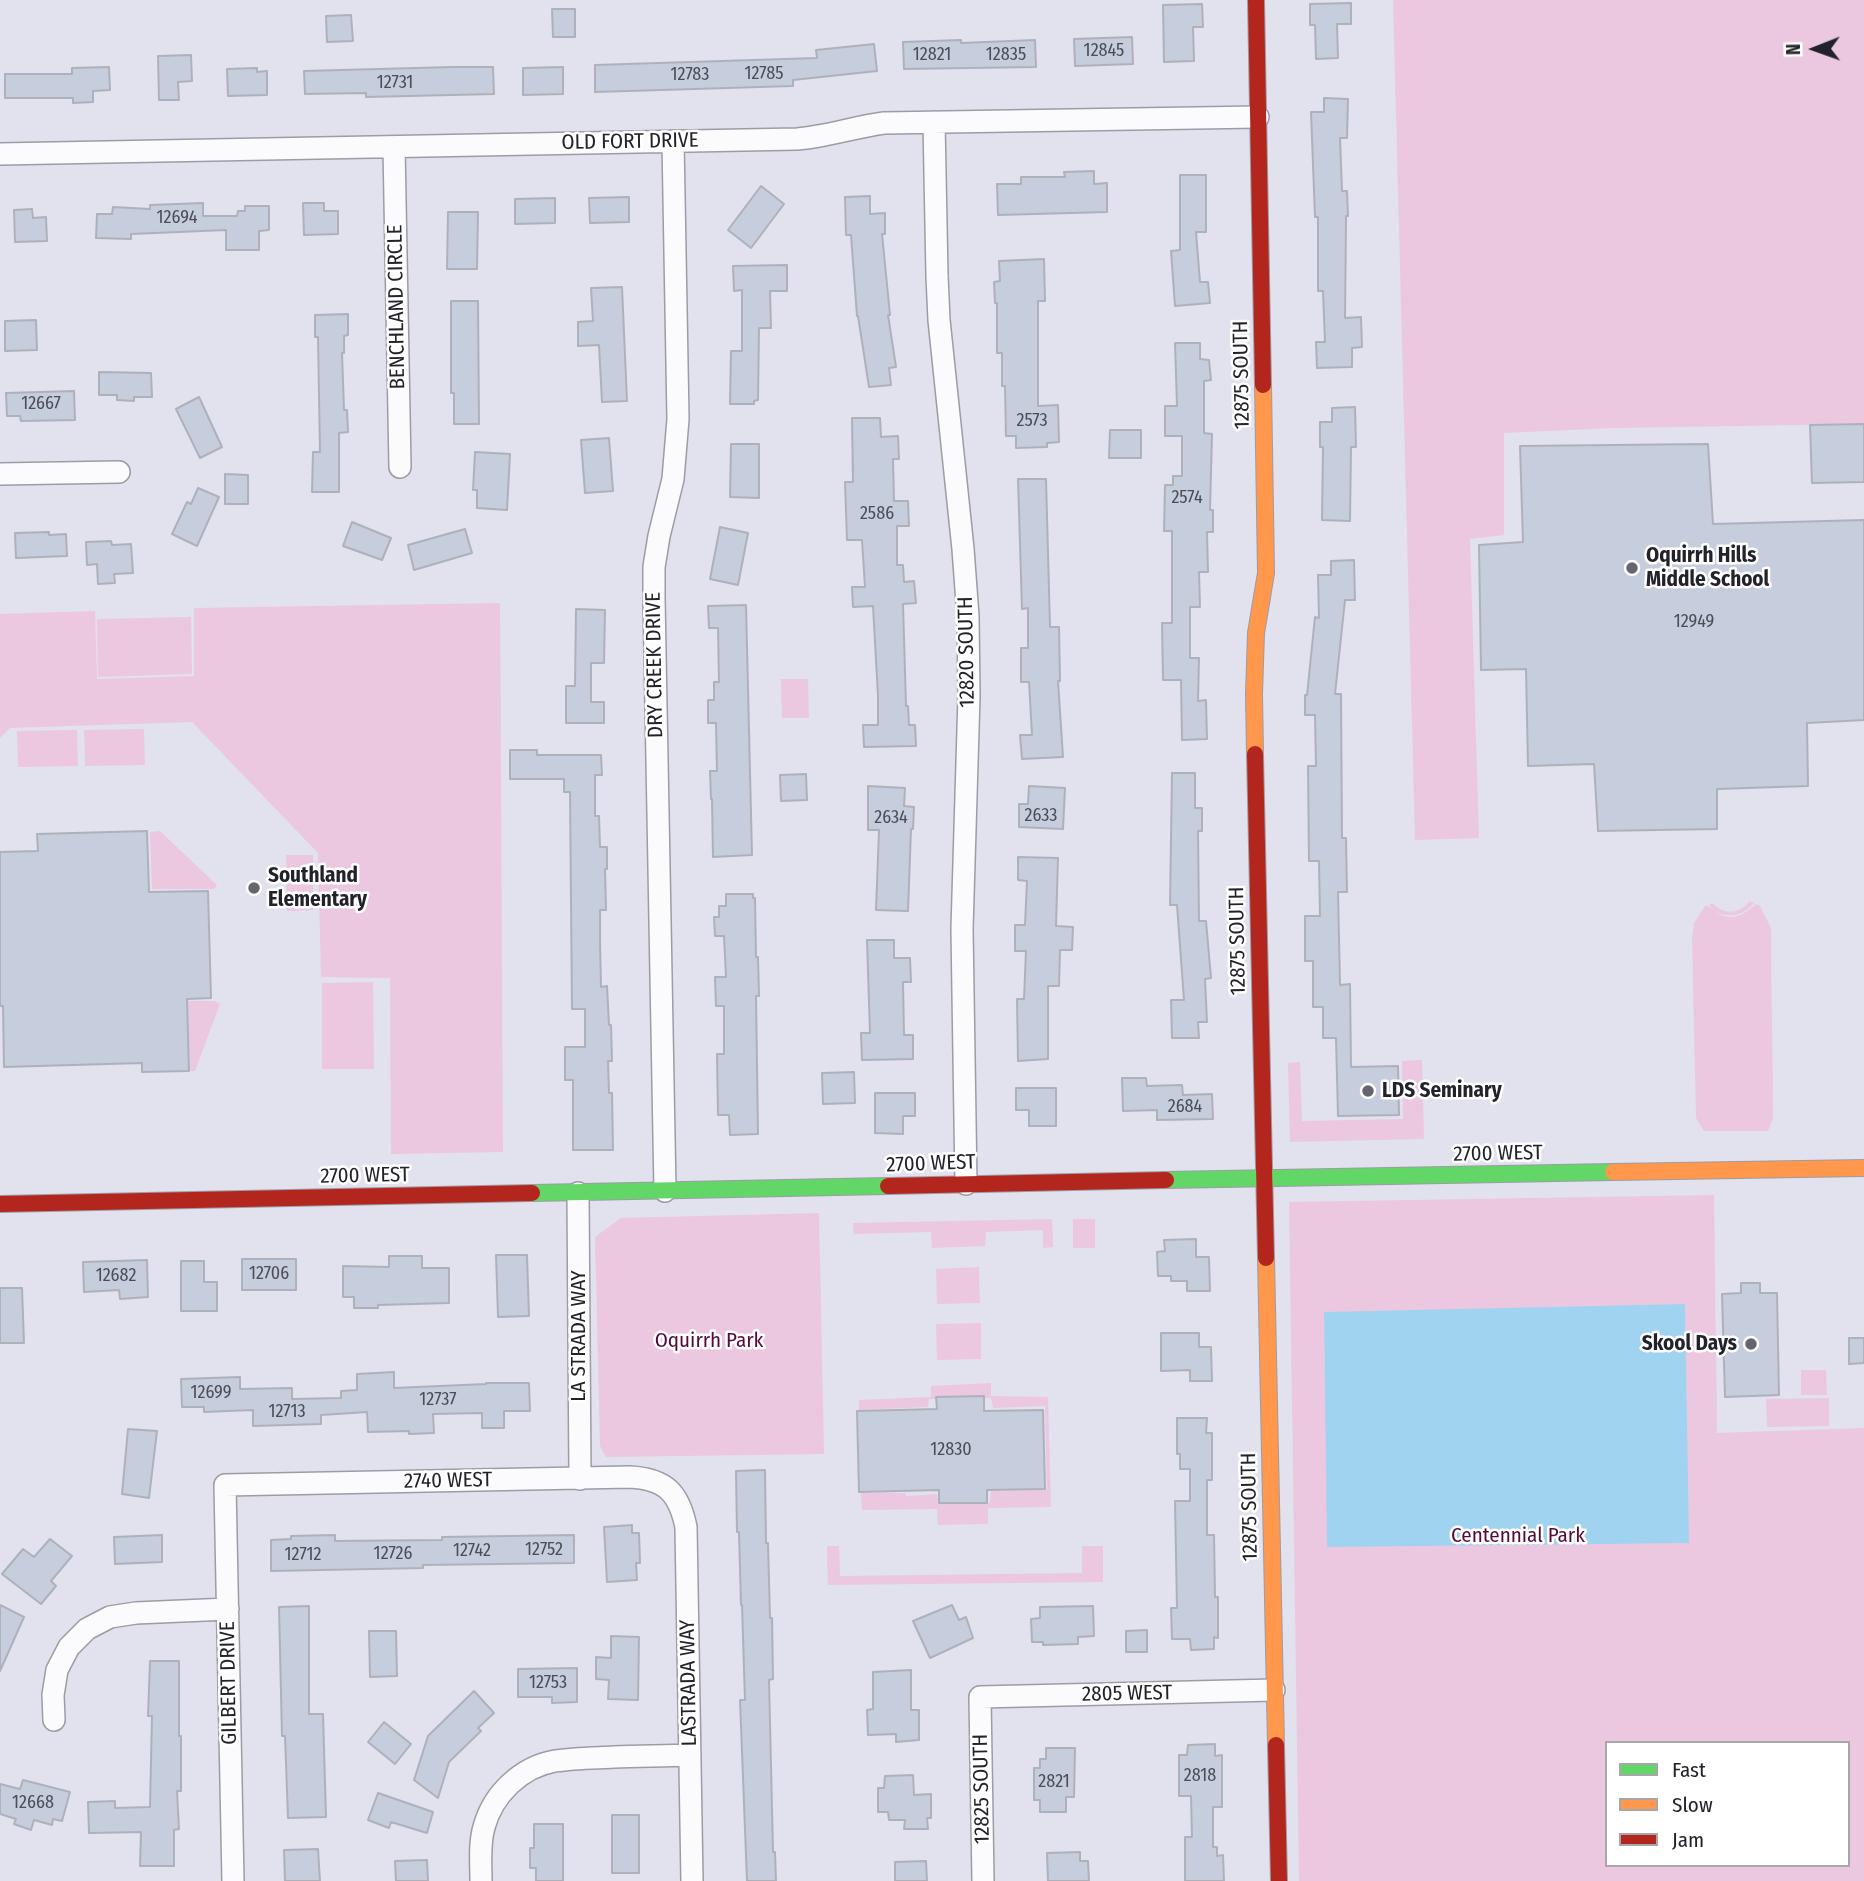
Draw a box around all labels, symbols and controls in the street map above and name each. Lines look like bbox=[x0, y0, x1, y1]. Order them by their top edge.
north arrow bbox=[1780, 14, 1850, 84]
house number: 12845 bbox=[1084, 40, 1124, 62]
text: N bbox=[1782, 43, 1805, 55]
house number: 12821 bbox=[913, 44, 951, 66]
house number: 12835 bbox=[986, 44, 1026, 66]
house number: 12785 bbox=[744, 63, 784, 85]
house number: 12783 bbox=[671, 64, 709, 86]
house number: 12731 bbox=[377, 72, 413, 94]
street label: OLD FORT DRIVE bbox=[561, 128, 699, 156]
house number: 12694 bbox=[157, 207, 197, 229]
street label: BENCHLAND CIRCLE bbox=[383, 224, 411, 390]
street label: 12875 SOUTH bbox=[1228, 320, 1256, 430]
house number: 12667 bbox=[21, 393, 61, 415]
house number: 2573 bbox=[1016, 410, 1048, 432]
house number: 2574 bbox=[1171, 487, 1203, 509]
house number: 2586 bbox=[860, 503, 894, 525]
place label: Oquirrh Hills Middle School bbox=[1646, 543, 1769, 593]
marker: Oquirrh Hills Middle School bbox=[1624, 560, 1640, 576]
street label: DRY CREEK DRIVE bbox=[641, 592, 669, 738]
street label: 12820 SOUTH bbox=[953, 596, 981, 708]
house number: 12949 bbox=[1674, 611, 1714, 633]
house number: 2633 bbox=[1025, 805, 1057, 827]
house number: 2634 bbox=[874, 807, 908, 829]
place label: Southland Elementary bbox=[268, 863, 367, 913]
marker: Southland Elementary bbox=[246, 880, 262, 896]
street label: 12875 SOUTH bbox=[1224, 886, 1252, 996]
place label: LDS Seminary bbox=[1382, 1078, 1502, 1104]
marker: LDS Seminary bbox=[1360, 1083, 1376, 1099]
house number: 2684 bbox=[1168, 1096, 1202, 1118]
street label: 2700 WEST bbox=[1453, 1141, 1543, 1167]
street label: 2700 WEST bbox=[886, 1150, 976, 1178]
street label: 2700 WEST bbox=[320, 1163, 410, 1189]
house number: 12706 bbox=[249, 1263, 289, 1285]
house number: 12682 bbox=[96, 1265, 136, 1287]
street label: LA STRADA WAY bbox=[566, 1270, 592, 1402]
park label: Oquirrh Park bbox=[655, 1328, 763, 1354]
place label: Skool Days bbox=[1642, 1331, 1737, 1357]
marker: Skool Days bbox=[1743, 1336, 1759, 1352]
house number: 12699 bbox=[190, 1382, 232, 1404]
house number: 12737 bbox=[419, 1389, 457, 1411]
house number: 12713 bbox=[268, 1401, 306, 1423]
house number: 12830 bbox=[930, 1439, 972, 1461]
street label: 12875 SOUTH bbox=[1236, 1452, 1264, 1562]
street label: 2740 WEST bbox=[404, 1468, 492, 1494]
park label: Centennial Park bbox=[1451, 1523, 1585, 1549]
house number: 12752 bbox=[525, 1539, 563, 1561]
house number: 12742 bbox=[453, 1540, 491, 1562]
house number: 12726 bbox=[374, 1543, 412, 1565]
house number: 12712 bbox=[285, 1544, 321, 1566]
street label: LASTRADA WAY bbox=[675, 1619, 703, 1747]
street label: GILBERT DRIVE bbox=[215, 1621, 243, 1745]
house number: 12753 bbox=[529, 1672, 567, 1694]
street label: 2805 WEST bbox=[1082, 1681, 1172, 1707]
street label: 12825 SOUTH bbox=[968, 1734, 996, 1844]
legend bbox=[1605, 1741, 1850, 1867]
text: Fast bbox=[1672, 1757, 1706, 1783]
house number: 2818 bbox=[1184, 1765, 1216, 1787]
house number: 2821 bbox=[1038, 1771, 1070, 1793]
house number: 12668 bbox=[12, 1792, 54, 1814]
text: Slow bbox=[1672, 1792, 1713, 1818]
text: Jam bbox=[1672, 1827, 1704, 1853]

